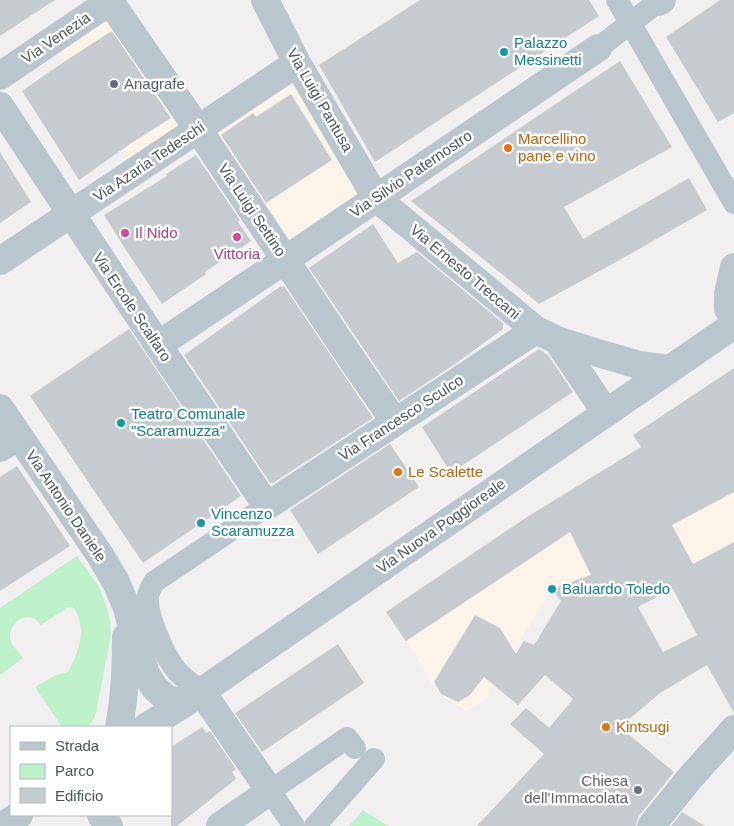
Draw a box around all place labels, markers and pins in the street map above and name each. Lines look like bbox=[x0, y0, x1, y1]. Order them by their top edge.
place label: Palazzo Messinetti bbox=[514, 34, 582, 68]
marker: Palazzo Messinetti bbox=[498, 46, 510, 58]
place label: Anagrafe bbox=[124, 75, 185, 92]
marker: Anagrafe bbox=[108, 78, 120, 90]
place label: Marcellino pane e vino bbox=[518, 130, 596, 164]
marker: Marcellino pane e vino bbox=[502, 142, 514, 154]
place label: Il Nido bbox=[135, 224, 178, 241]
marker: Il Nido bbox=[119, 227, 131, 239]
marker: Vittoria bbox=[231, 231, 243, 243]
place label: Vittoria bbox=[214, 245, 261, 262]
place label: Teatro Comunale "Scaramuzza" bbox=[131, 405, 245, 439]
marker: Teatro Comunale "Scaramuzza" bbox=[115, 417, 127, 429]
place label: Le Scalette bbox=[408, 463, 483, 480]
marker: Le Scalette bbox=[392, 466, 404, 478]
place label: Vincenzo Scaramuzza bbox=[211, 505, 295, 539]
marker: Vincenzo Scaramuzza bbox=[195, 517, 207, 529]
place label: Baluardo Toledo bbox=[562, 580, 670, 597]
marker: Baluardo Toledo bbox=[546, 583, 558, 595]
place label: Kintsugi bbox=[616, 718, 669, 735]
marker: Kintsugi bbox=[600, 721, 612, 733]
place label: Chiesa dell'Immacolata bbox=[524, 772, 629, 806]
marker: Chiesa dell'Immacolata bbox=[632, 784, 644, 796]

